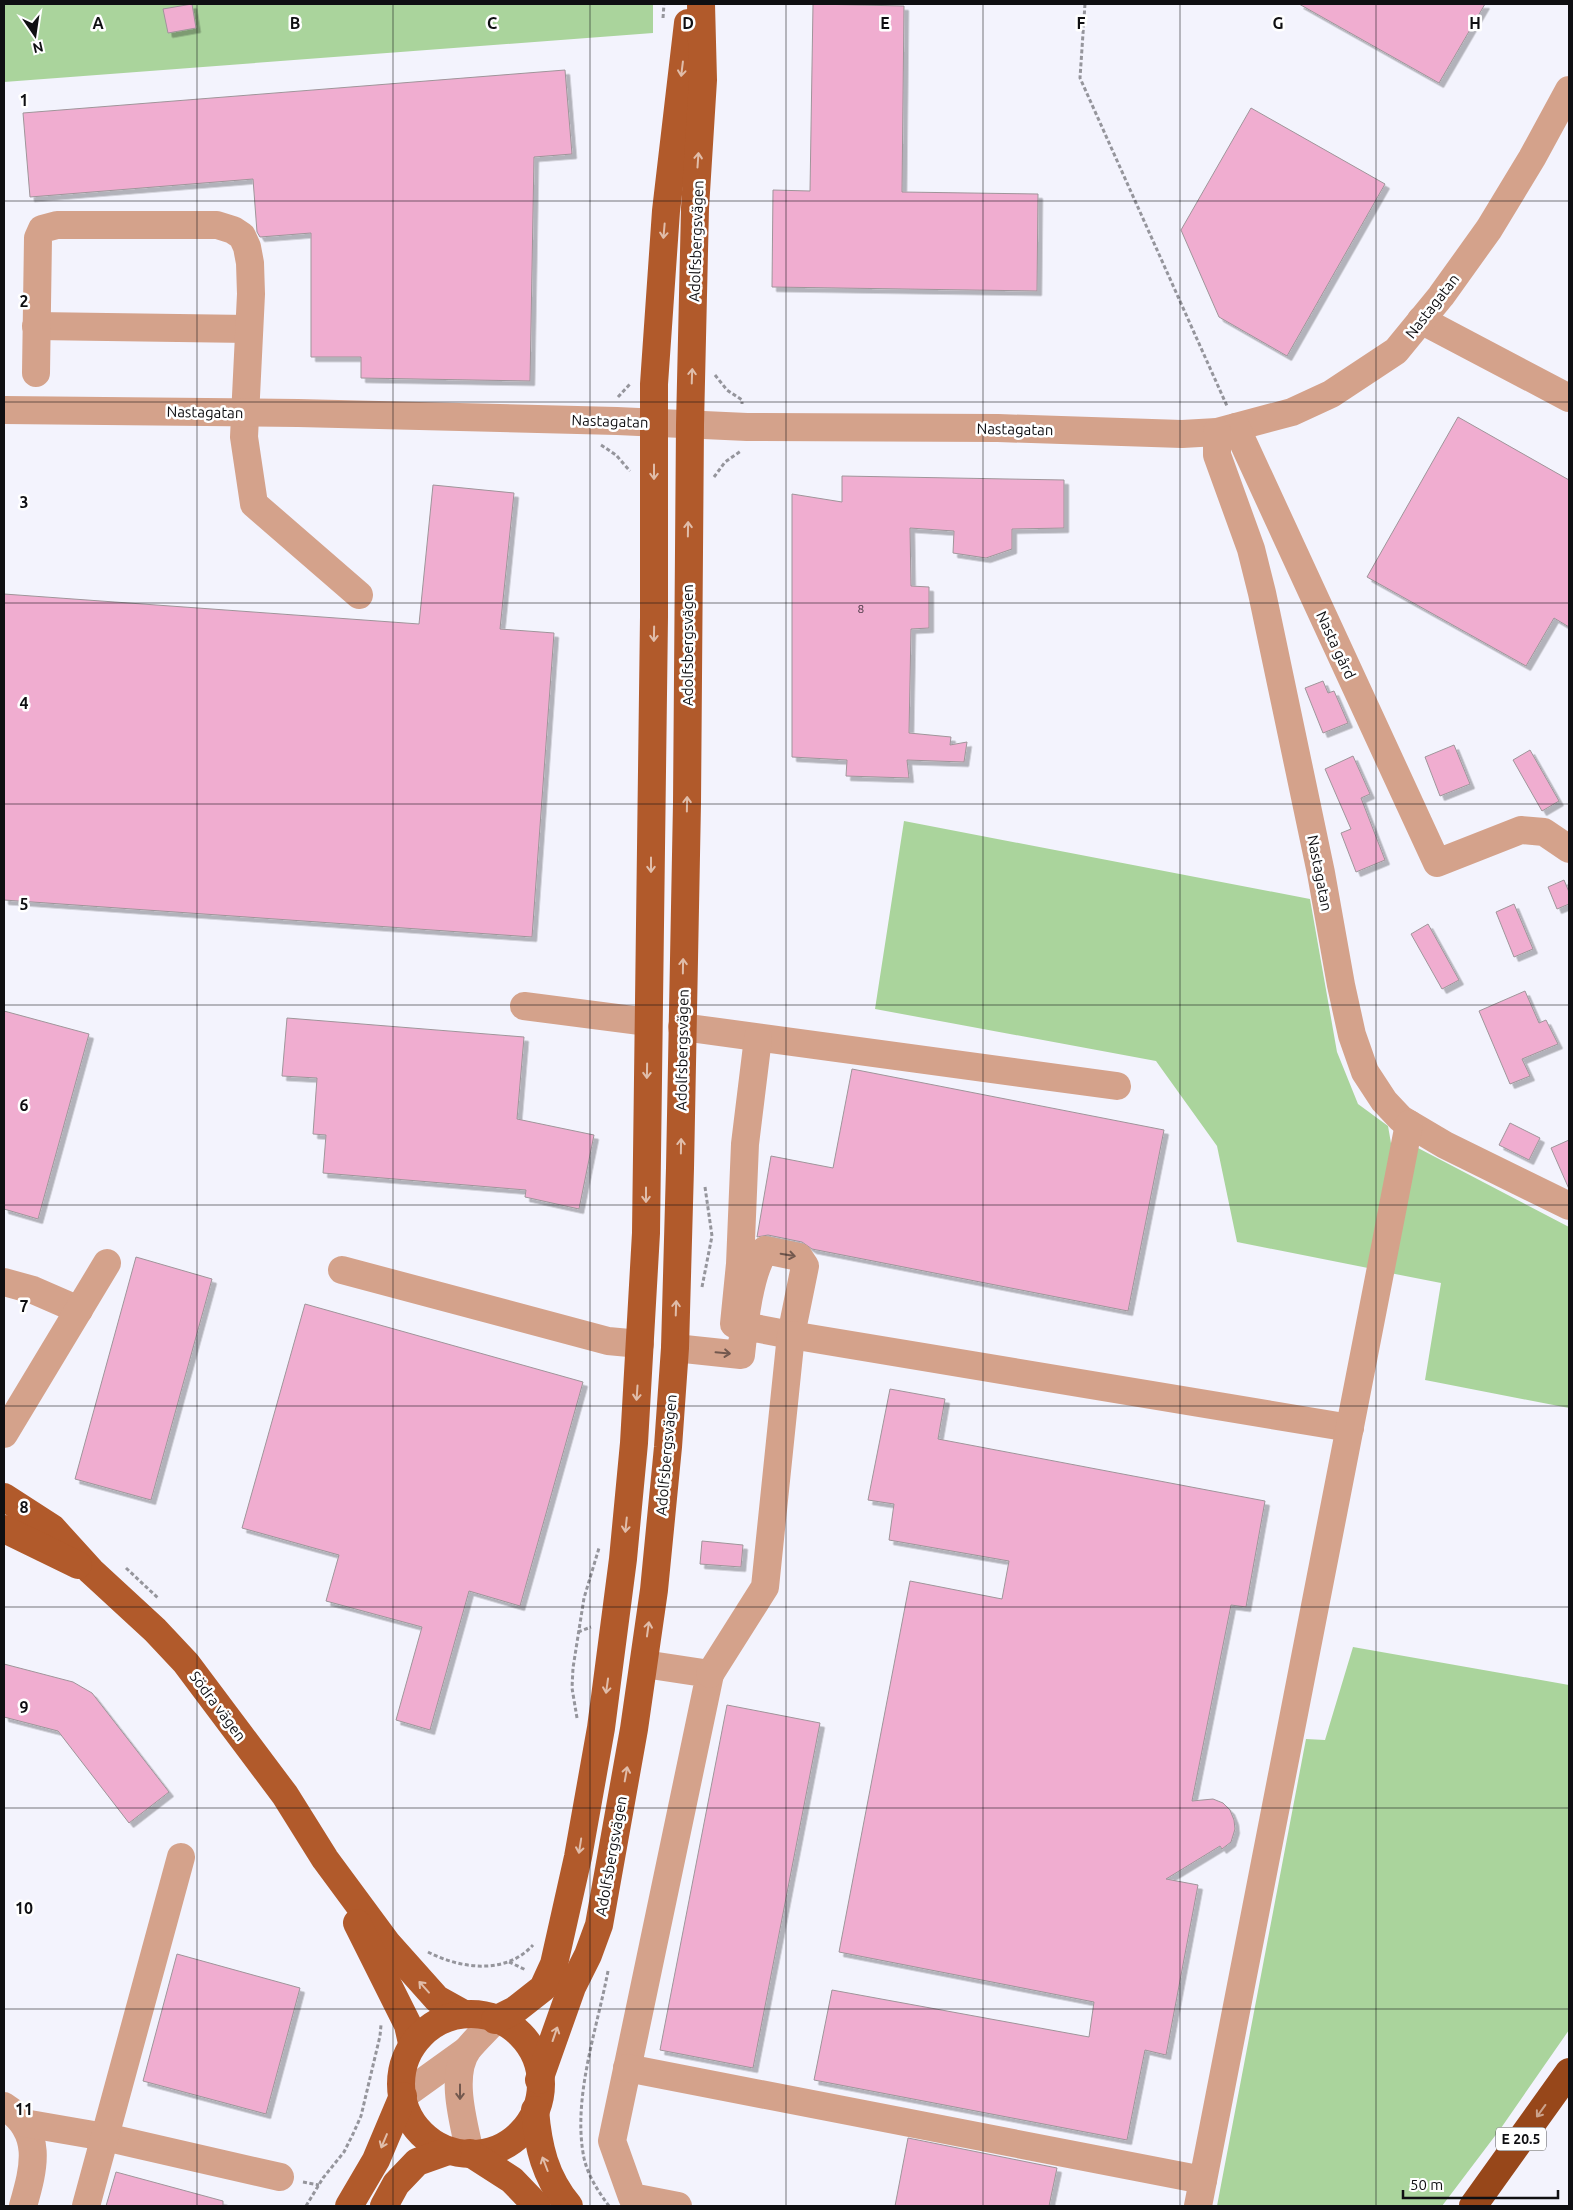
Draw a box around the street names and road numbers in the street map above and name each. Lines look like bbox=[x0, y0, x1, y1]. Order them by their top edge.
street label: Adolfsbergsvägen bbox=[685, 180, 707, 302]
street label: Nastagatan bbox=[1402, 270, 1462, 342]
street label: Nastagatan bbox=[166, 403, 244, 421]
street label: Nastagatan bbox=[571, 411, 649, 431]
street label: Nastagatan bbox=[976, 420, 1054, 438]
street label: Adolfsbergsvägen bbox=[679, 584, 696, 706]
street label: Nasta gård bbox=[1313, 608, 1359, 682]
street label: Nastagatan bbox=[1304, 834, 1336, 912]
street label: Adolfsbergsvägen bbox=[672, 989, 692, 1111]
street label: Adolfsbergsvägen bbox=[652, 1394, 680, 1516]
street label: Södra vägen bbox=[186, 1668, 250, 1744]
street label: Adolfsbergsvägen bbox=[592, 1795, 630, 1917]
road number: E 20.5 bbox=[1496, 2128, 1546, 2150]

